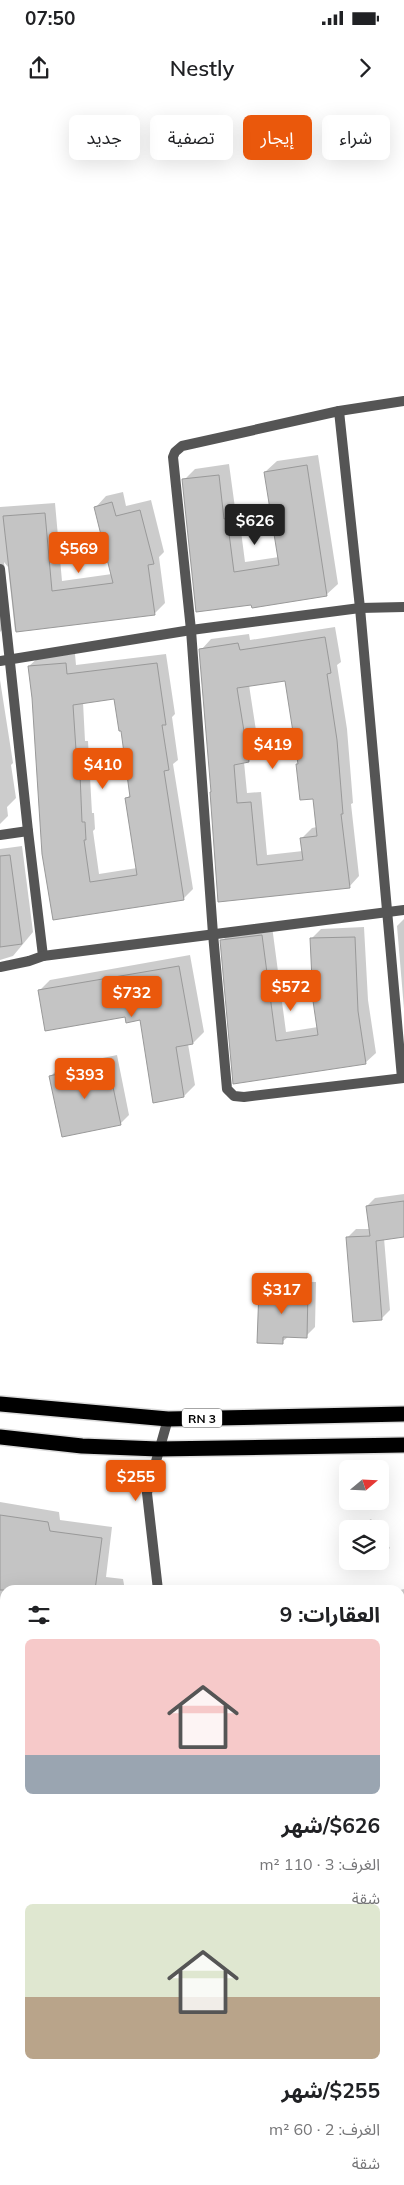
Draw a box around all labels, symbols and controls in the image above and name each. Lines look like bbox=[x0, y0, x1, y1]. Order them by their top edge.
text: 07:50 bbox=[25, 6, 75, 30]
icon: share bbox=[25, 54, 53, 82]
text: Nestly bbox=[170, 54, 234, 82]
icon: forward bbox=[351, 54, 379, 82]
chip: جديد bbox=[69, 115, 140, 160]
chip: تصفية bbox=[150, 115, 233, 160]
chip: إيجار bbox=[243, 115, 312, 160]
chip: شراء bbox=[322, 115, 390, 160]
pin: $626 bbox=[225, 504, 285, 546]
text: $626 bbox=[236, 510, 274, 530]
pin: $569 bbox=[49, 532, 109, 574]
text: $569 bbox=[60, 538, 98, 558]
pin: $419 bbox=[243, 728, 303, 770]
text: $419 bbox=[254, 734, 292, 754]
pin: $410 bbox=[73, 748, 133, 790]
text: $410 bbox=[84, 754, 122, 774]
pin: $572 bbox=[261, 970, 321, 1012]
pin: $732 bbox=[102, 976, 162, 1018]
text: $572 bbox=[272, 976, 310, 996]
text: $732 bbox=[113, 982, 151, 1002]
pin: $393 bbox=[55, 1058, 115, 1100]
text: $393 bbox=[66, 1064, 104, 1084]
pin: $317 bbox=[252, 1272, 312, 1315]
text: $317 bbox=[263, 1279, 301, 1299]
road number: RN 3 bbox=[182, 1409, 222, 1428]
pin: $255 bbox=[106, 1460, 166, 1502]
north arrow bbox=[339, 1460, 389, 1510]
map controls bbox=[339, 1460, 389, 1570]
text: $255 bbox=[117, 1466, 155, 1486]
button: layers bbox=[339, 1520, 389, 1570]
icon: filters bbox=[25, 1601, 53, 1629]
text: العقارات: 9 bbox=[280, 1601, 380, 1627]
icon: home bbox=[158, 1672, 248, 1762]
text: $626/شهر bbox=[282, 1812, 380, 1838]
text: الغرف: 3 · 110 m² bbox=[259, 1854, 380, 1874]
text: شقة bbox=[352, 1888, 380, 1908]
icon: home bbox=[158, 1937, 248, 2027]
text: $255/شهر bbox=[282, 2077, 380, 2103]
text: الغرف: 2 · 60 m² bbox=[269, 2119, 380, 2139]
text: شقة bbox=[352, 2153, 380, 2173]

